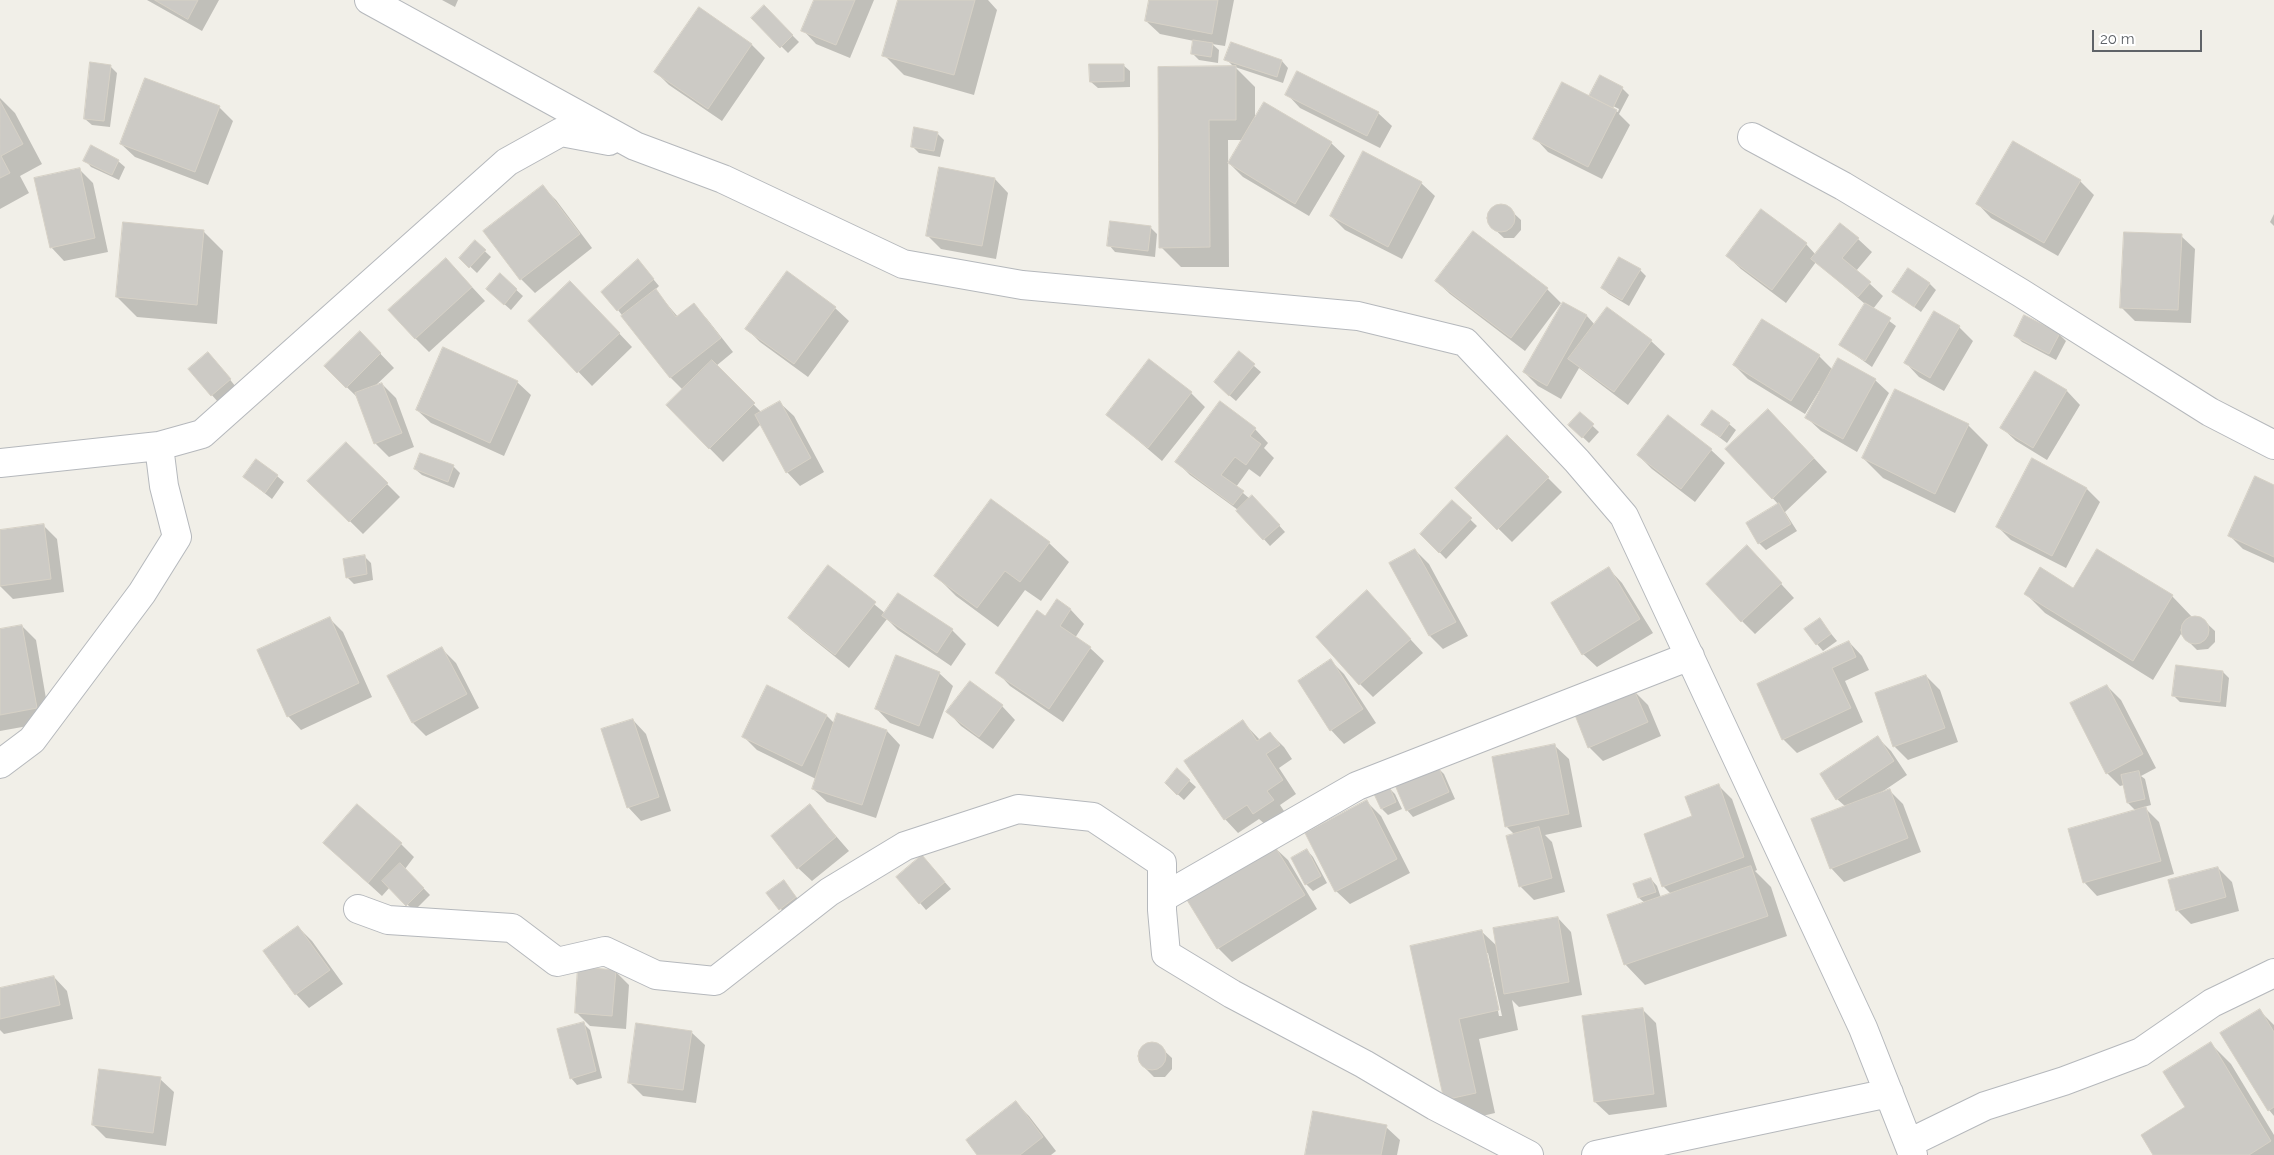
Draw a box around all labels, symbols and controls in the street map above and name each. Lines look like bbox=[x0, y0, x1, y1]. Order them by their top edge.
scale bar bbox=[2094, 20, 2204, 52]
text: 20 m bbox=[2100, 30, 2135, 48]

